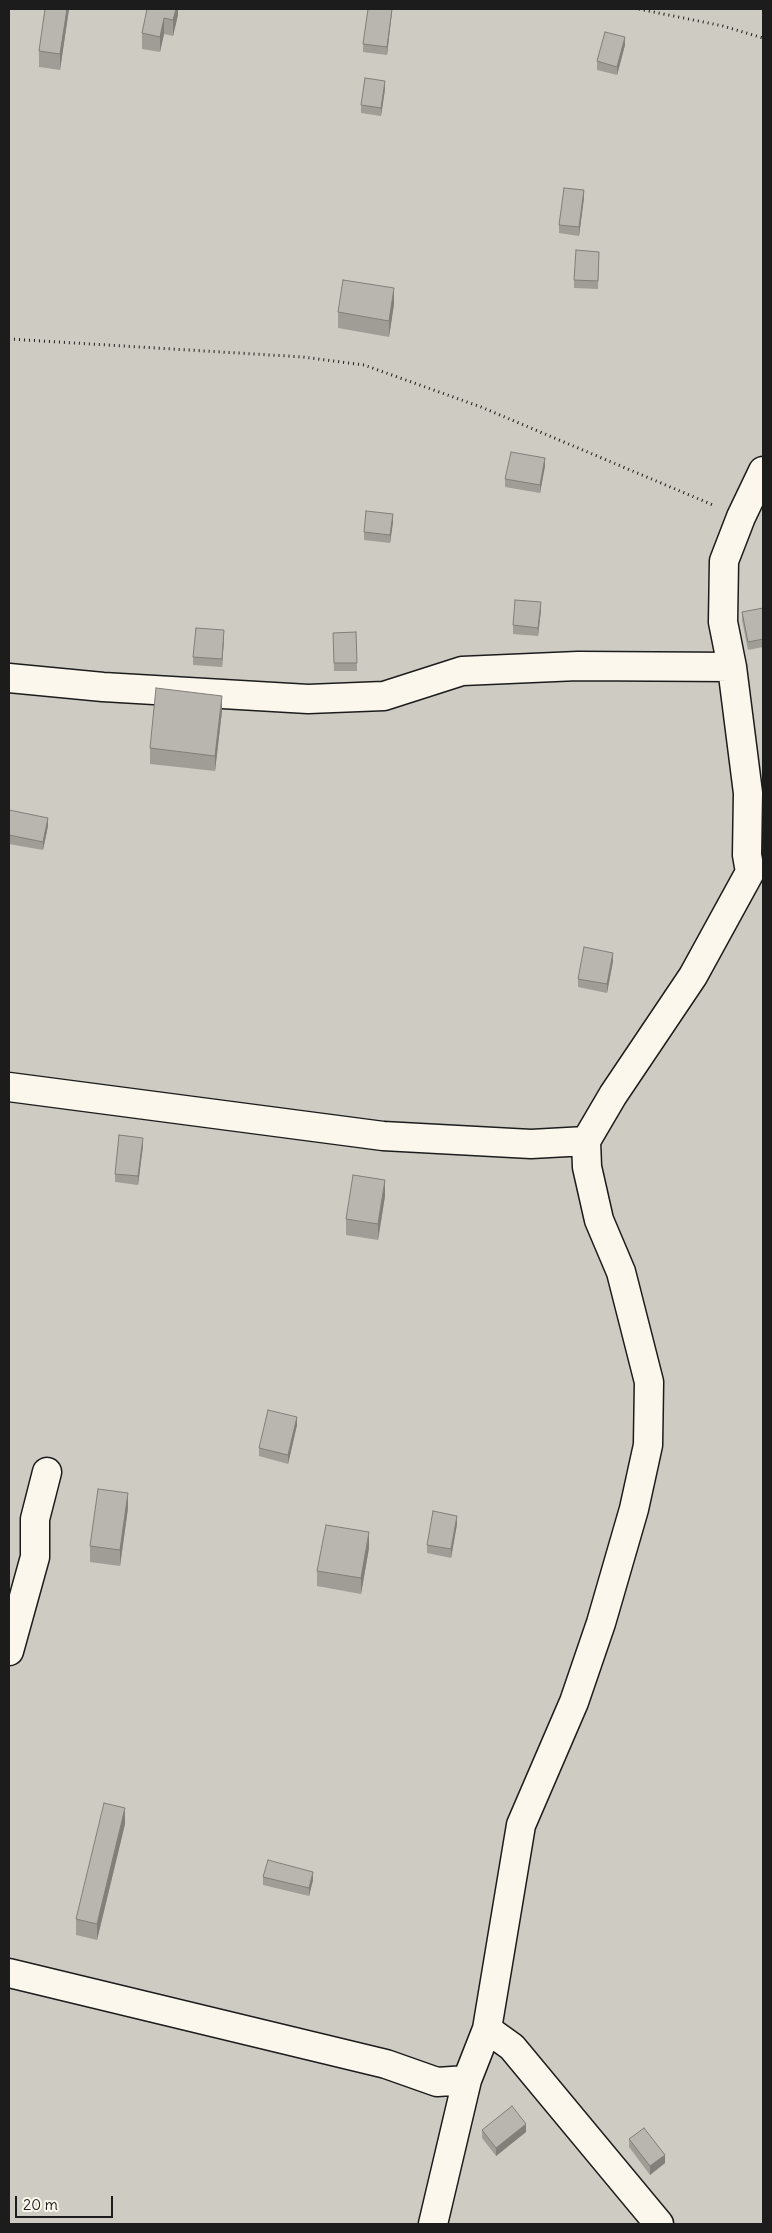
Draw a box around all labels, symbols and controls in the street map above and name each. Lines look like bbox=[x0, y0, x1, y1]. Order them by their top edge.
scale bar bbox=[18, 2186, 115, 2218]
text: 20 m bbox=[23, 2195, 58, 2214]

